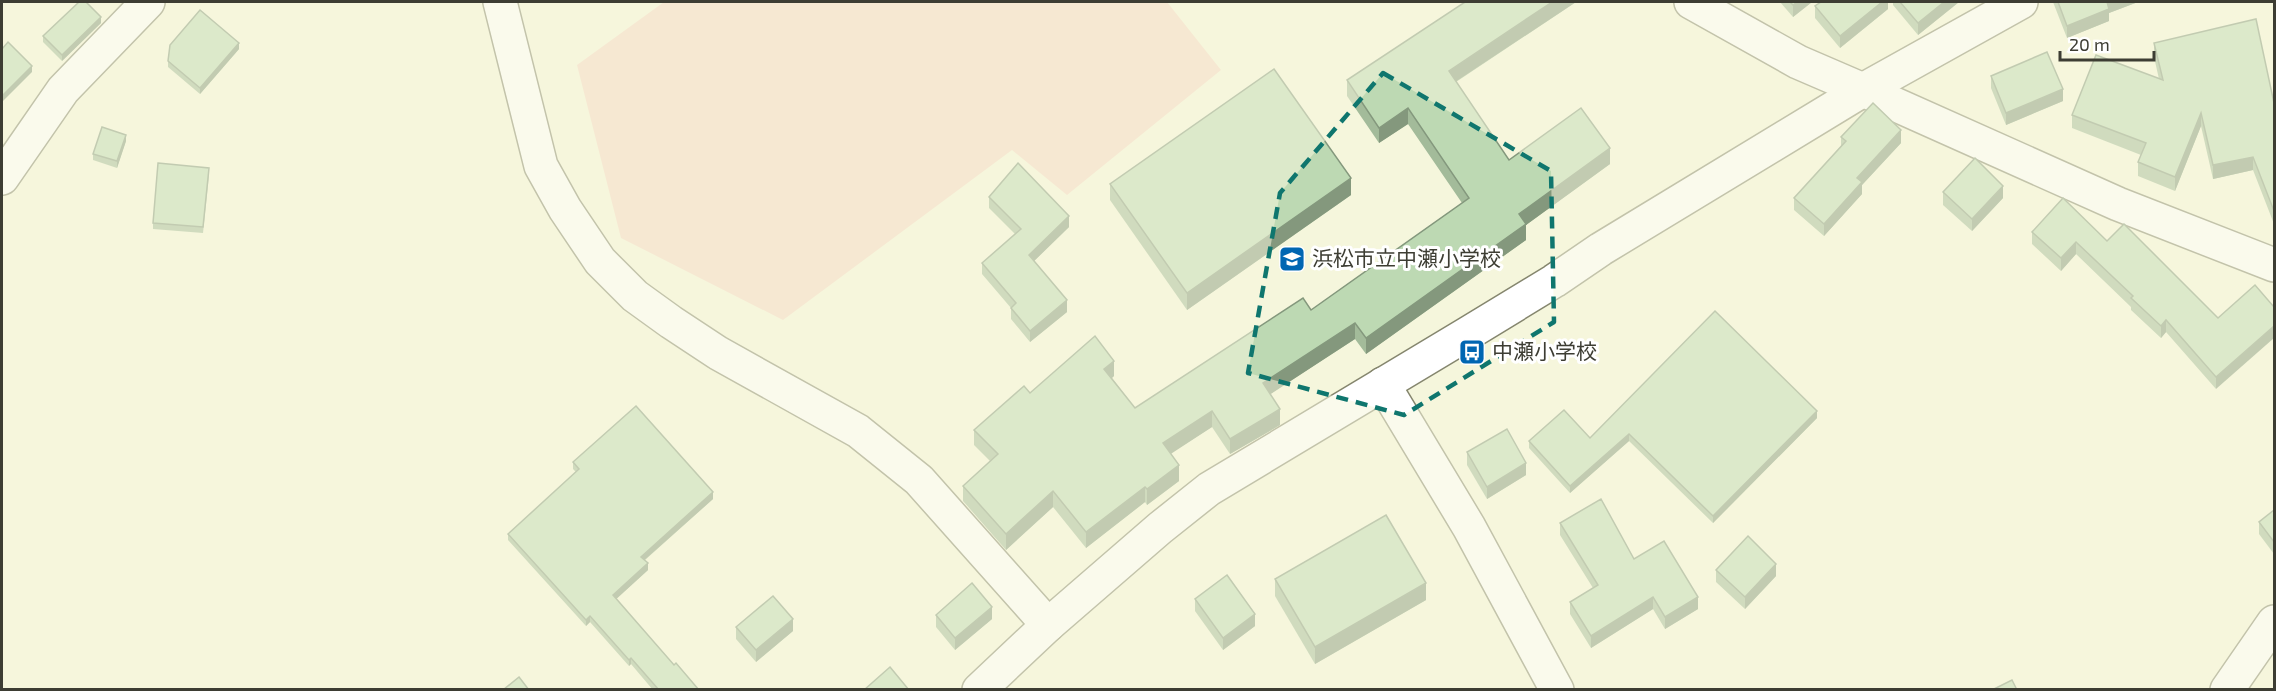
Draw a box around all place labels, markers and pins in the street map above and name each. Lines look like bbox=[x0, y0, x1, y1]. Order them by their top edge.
school or university icon: 浜松市立中瀬小学校 bbox=[1277, 244, 1307, 274]
place label: 浜松市立中瀬小学校 bbox=[1312, 245, 1501, 270]
bus stop icon: 中瀬小学校 bbox=[1457, 337, 1487, 367]
place label: 中瀬小学校 bbox=[1492, 338, 1597, 363]

